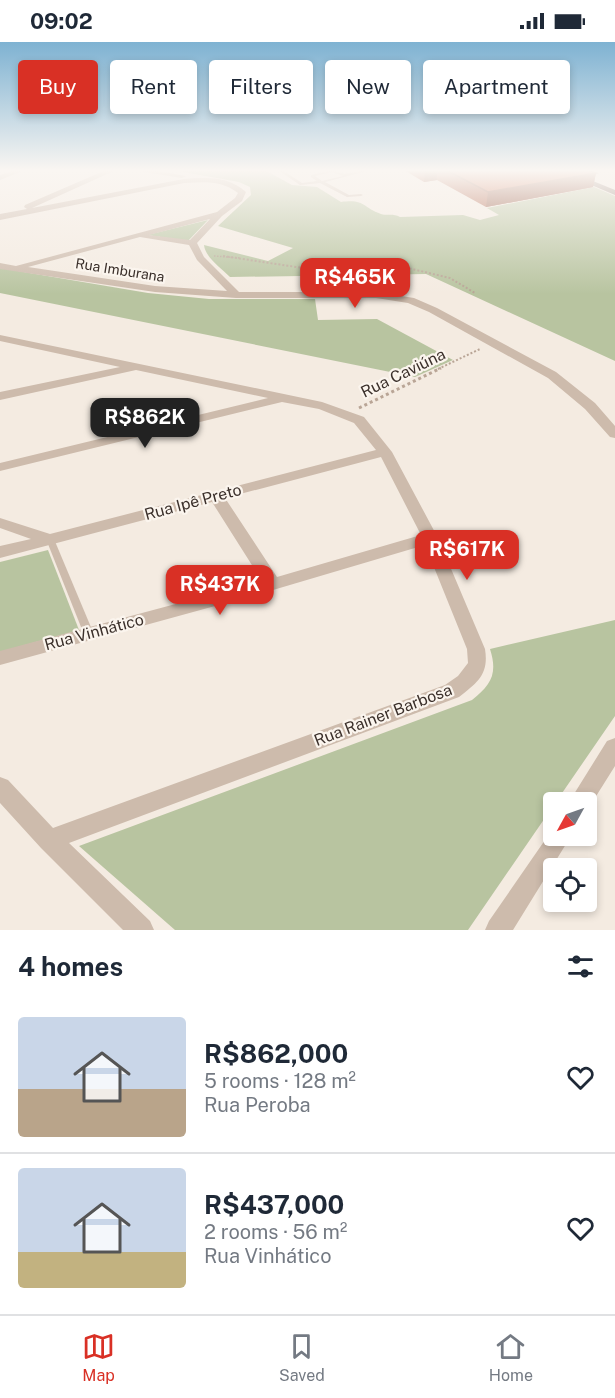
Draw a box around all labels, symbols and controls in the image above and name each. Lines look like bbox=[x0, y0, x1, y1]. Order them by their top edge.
text: 09:02 bbox=[30, 8, 93, 34]
chip: Buy bbox=[18, 60, 98, 114]
chip: Rent bbox=[110, 60, 197, 114]
chip: Filters bbox=[209, 60, 313, 114]
chip: New bbox=[325, 60, 411, 114]
chip: Apartment bbox=[423, 60, 570, 114]
street label: Rua Imburana bbox=[74, 255, 166, 285]
pin: R$465K bbox=[306, 258, 404, 309]
text: R$465K bbox=[314, 265, 396, 289]
street label: Rua Caviúna bbox=[358, 344, 448, 402]
pin: R$862K bbox=[96, 398, 194, 449]
text: R$862K bbox=[104, 405, 186, 429]
street label: Rua Ipê Preto bbox=[142, 480, 244, 524]
pin: R$617K bbox=[418, 530, 516, 581]
text: R$617K bbox=[429, 537, 505, 561]
pin: R$437K bbox=[171, 565, 269, 616]
text: R$437K bbox=[180, 572, 260, 596]
street label: Rua Vinhático bbox=[42, 610, 146, 654]
street label: Rua Rainer Barbosa bbox=[311, 680, 455, 750]
north arrow bbox=[543, 792, 597, 846]
map controls bbox=[543, 792, 597, 912]
button: locate bbox=[543, 858, 597, 912]
icon: filters bbox=[564, 950, 597, 983]
text: 4 homes bbox=[18, 951, 123, 982]
text: R$862,000 bbox=[204, 1038, 348, 1069]
icon: home bbox=[66, 1041, 138, 1113]
icon: heart bbox=[564, 1061, 597, 1094]
text: 5 rooms · 128 m² bbox=[204, 1069, 356, 1093]
text: Rua Peroba bbox=[204, 1093, 311, 1117]
text: R$437,000 bbox=[204, 1189, 344, 1220]
icon: home bbox=[66, 1192, 138, 1264]
icon: heart bbox=[564, 1212, 597, 1245]
text: 2 rooms · 56 m² bbox=[204, 1220, 347, 1244]
text: Rua Vinhático bbox=[204, 1244, 331, 1268]
tab: Map bbox=[82, 1330, 115, 1385]
tab: Saved bbox=[279, 1330, 325, 1385]
tab: Home bbox=[489, 1330, 533, 1385]

